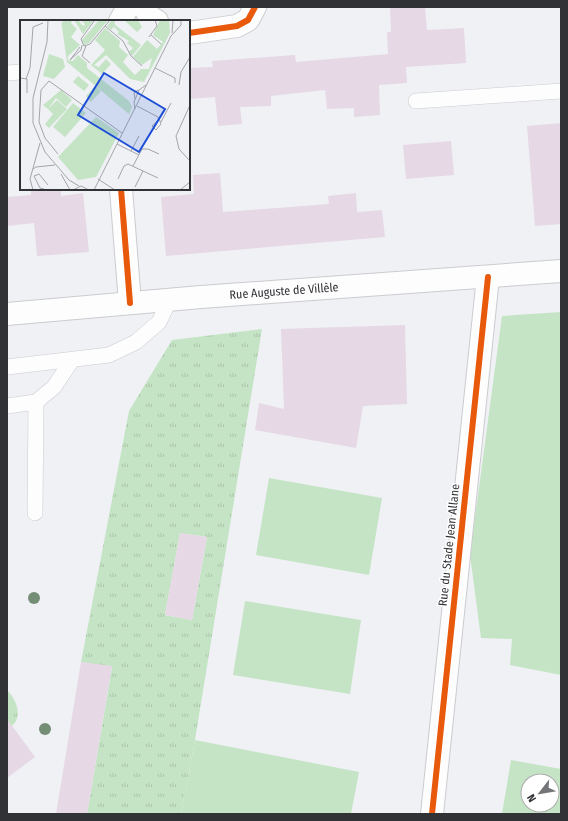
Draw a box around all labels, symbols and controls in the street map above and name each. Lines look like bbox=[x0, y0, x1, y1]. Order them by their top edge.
inset map bbox=[20, 20, 190, 190]
street label: Rue Auguste de Villèle bbox=[229, 280, 339, 302]
street label: Rue du Stade Jean Allane bbox=[436, 483, 462, 607]
north arrow bbox=[520, 773, 560, 813]
text: N bbox=[525, 792, 539, 804]

